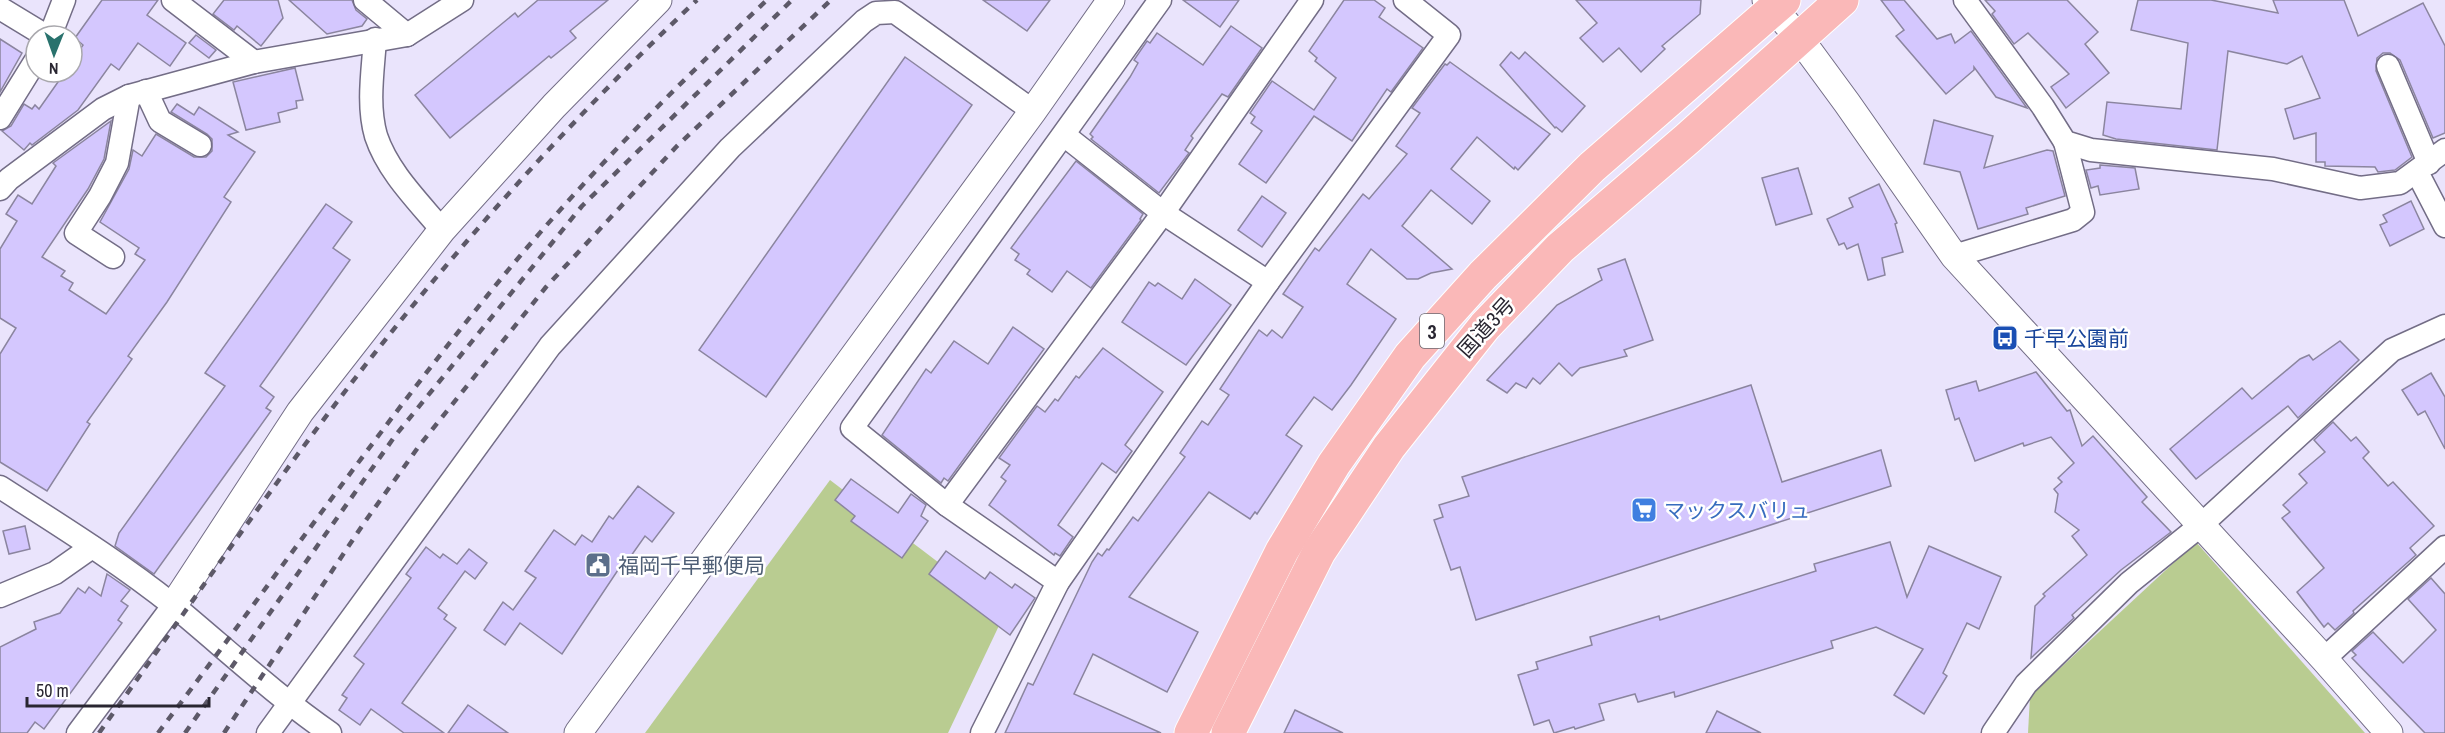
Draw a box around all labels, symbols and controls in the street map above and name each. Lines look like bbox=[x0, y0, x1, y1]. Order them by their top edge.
north arrow bbox=[24, 24, 84, 84]
text: N bbox=[49, 58, 59, 80]
street label: 国道3号 bbox=[1451, 290, 1521, 364]
road number: 3 bbox=[1420, 314, 1444, 348]
bus stop icon: 千早公園前 bbox=[1990, 323, 2020, 353]
place label: 千早公園前 bbox=[2024, 324, 2129, 353]
supermarket icon: マックスバリュ bbox=[1629, 495, 1659, 525]
place label: マックスバリュ bbox=[1664, 496, 1810, 525]
public building icon: 福岡千早郵便局 bbox=[583, 550, 613, 580]
place label: 福岡千早郵便局 bbox=[618, 551, 765, 580]
scale bar bbox=[27, 670, 208, 708]
text: 50 m bbox=[36, 678, 69, 703]

